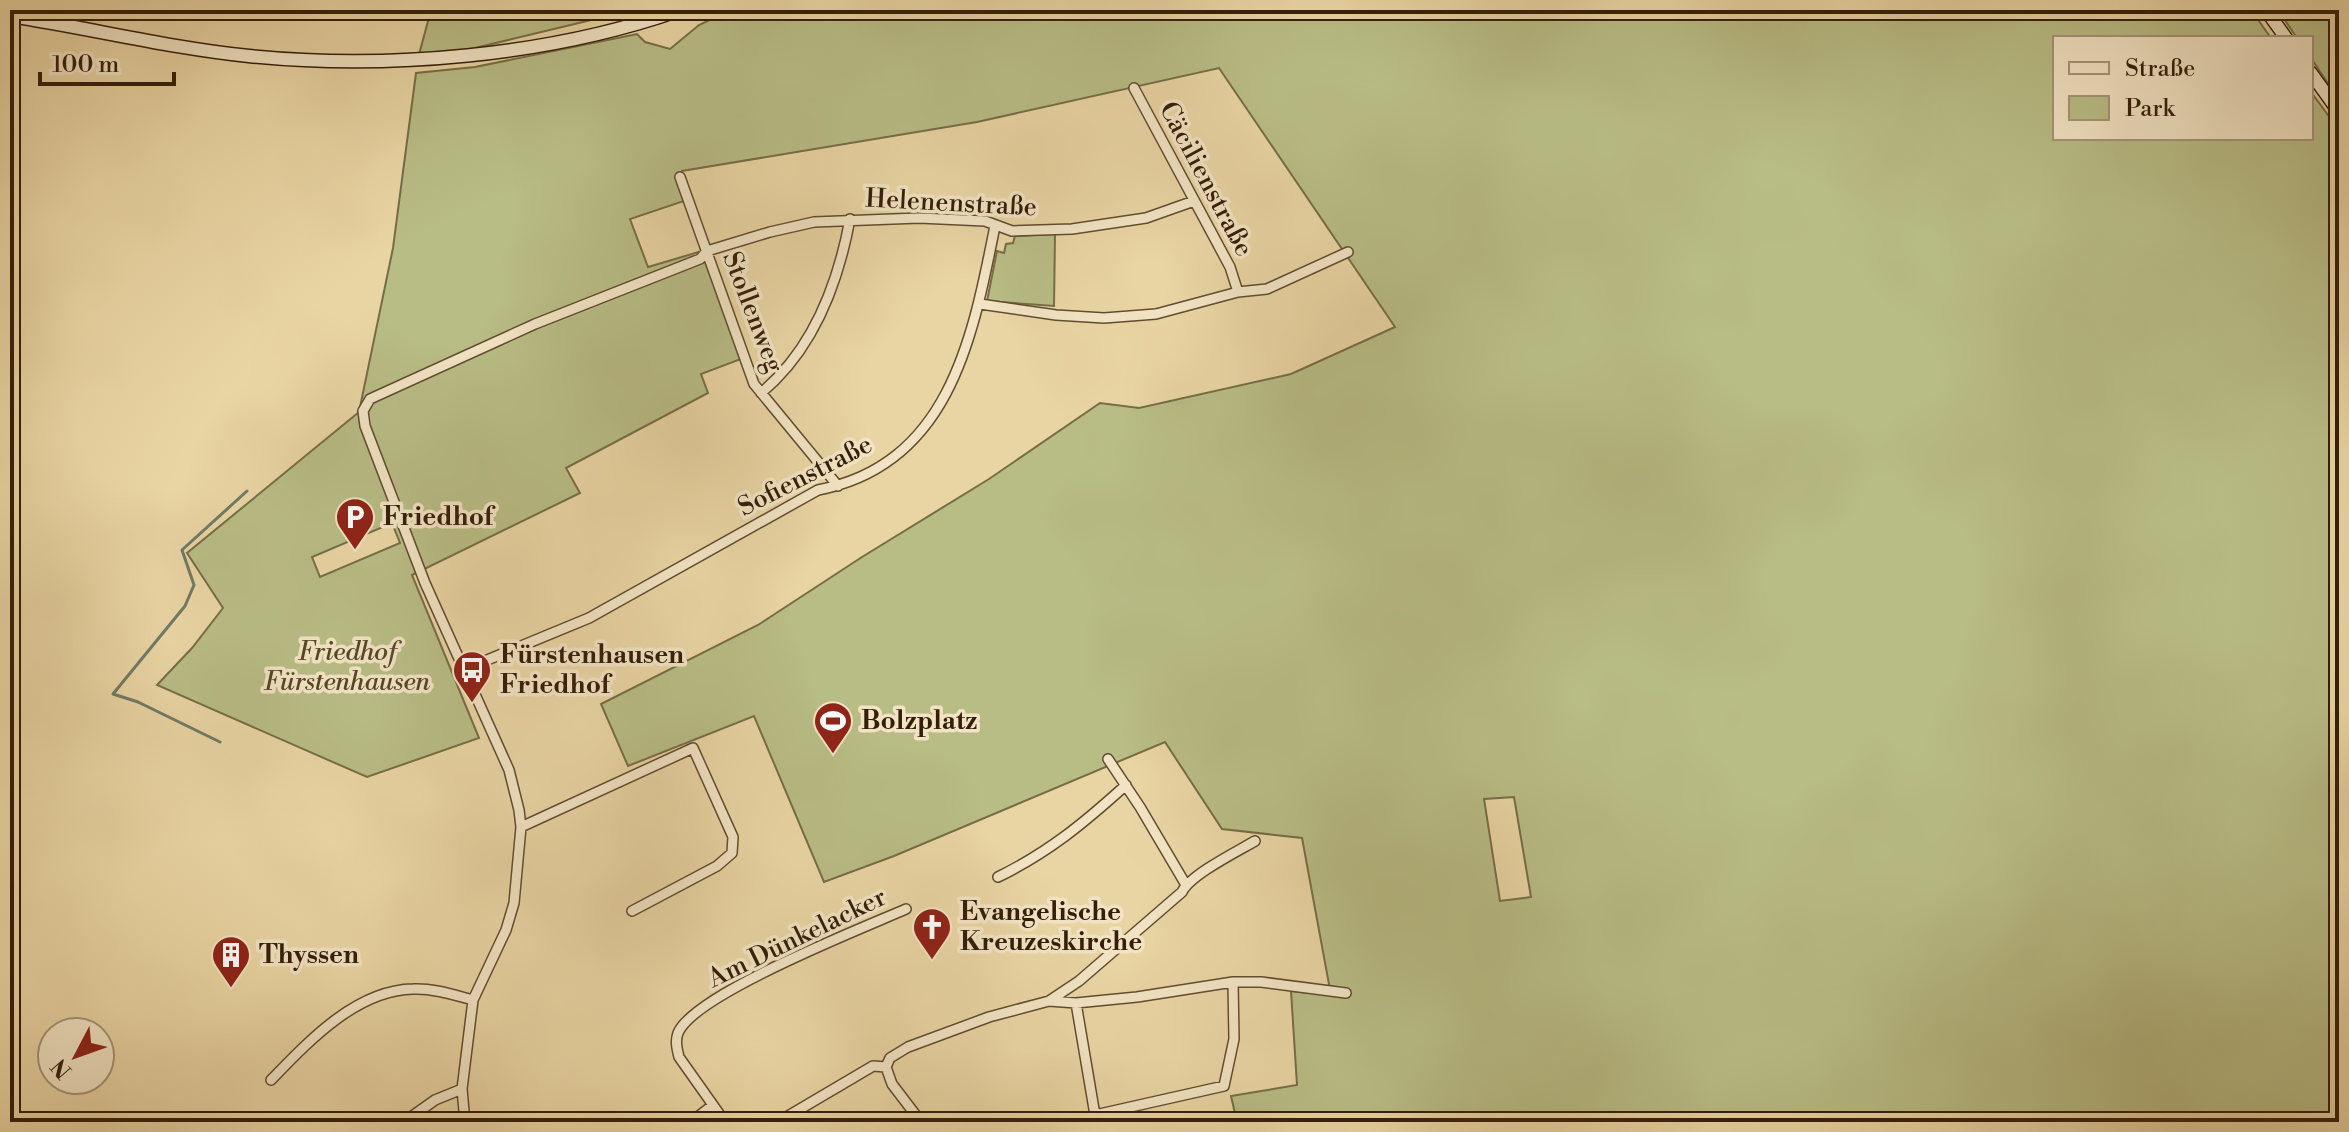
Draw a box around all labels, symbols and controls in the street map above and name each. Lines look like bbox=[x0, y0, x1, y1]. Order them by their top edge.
scale bar bbox=[40, 36, 174, 86]
legend bbox=[2053, 36, 2313, 140]
text: 100 m bbox=[52, 50, 119, 80]
text: Straße bbox=[2125, 54, 2195, 84]
text: Park bbox=[2125, 94, 2176, 124]
street label: Cäcilienstraße bbox=[1152, 96, 1260, 262]
street label: Helenenstraße bbox=[864, 183, 1038, 223]
street label: Stollenweg bbox=[715, 247, 791, 377]
street label: Sofienstraße bbox=[732, 428, 878, 524]
parking icon: Friedhof bbox=[334, 496, 376, 551]
place label: Friedhof bbox=[383, 501, 496, 533]
park label: Friedhof Fürstenhausen bbox=[264, 636, 431, 698]
place label: Fürstenhausen Friedhof bbox=[500, 639, 684, 701]
bus stop icon: Fürstenhausen Friedhof bbox=[451, 649, 493, 704]
sports icon: Bolzplatz bbox=[812, 700, 854, 755]
place label: Bolzplatz bbox=[861, 705, 977, 737]
street label: Am Dünkelacker bbox=[702, 881, 892, 995]
place label: Evangelische Kreuzeskirche bbox=[960, 896, 1142, 958]
church icon: Evangelische Kreuzeskirche bbox=[911, 906, 953, 961]
building icon: Thyssen bbox=[210, 934, 252, 989]
place label: Thyssen bbox=[259, 939, 359, 971]
north arrow bbox=[36, 1016, 116, 1096]
text: N bbox=[46, 1052, 78, 1084]

